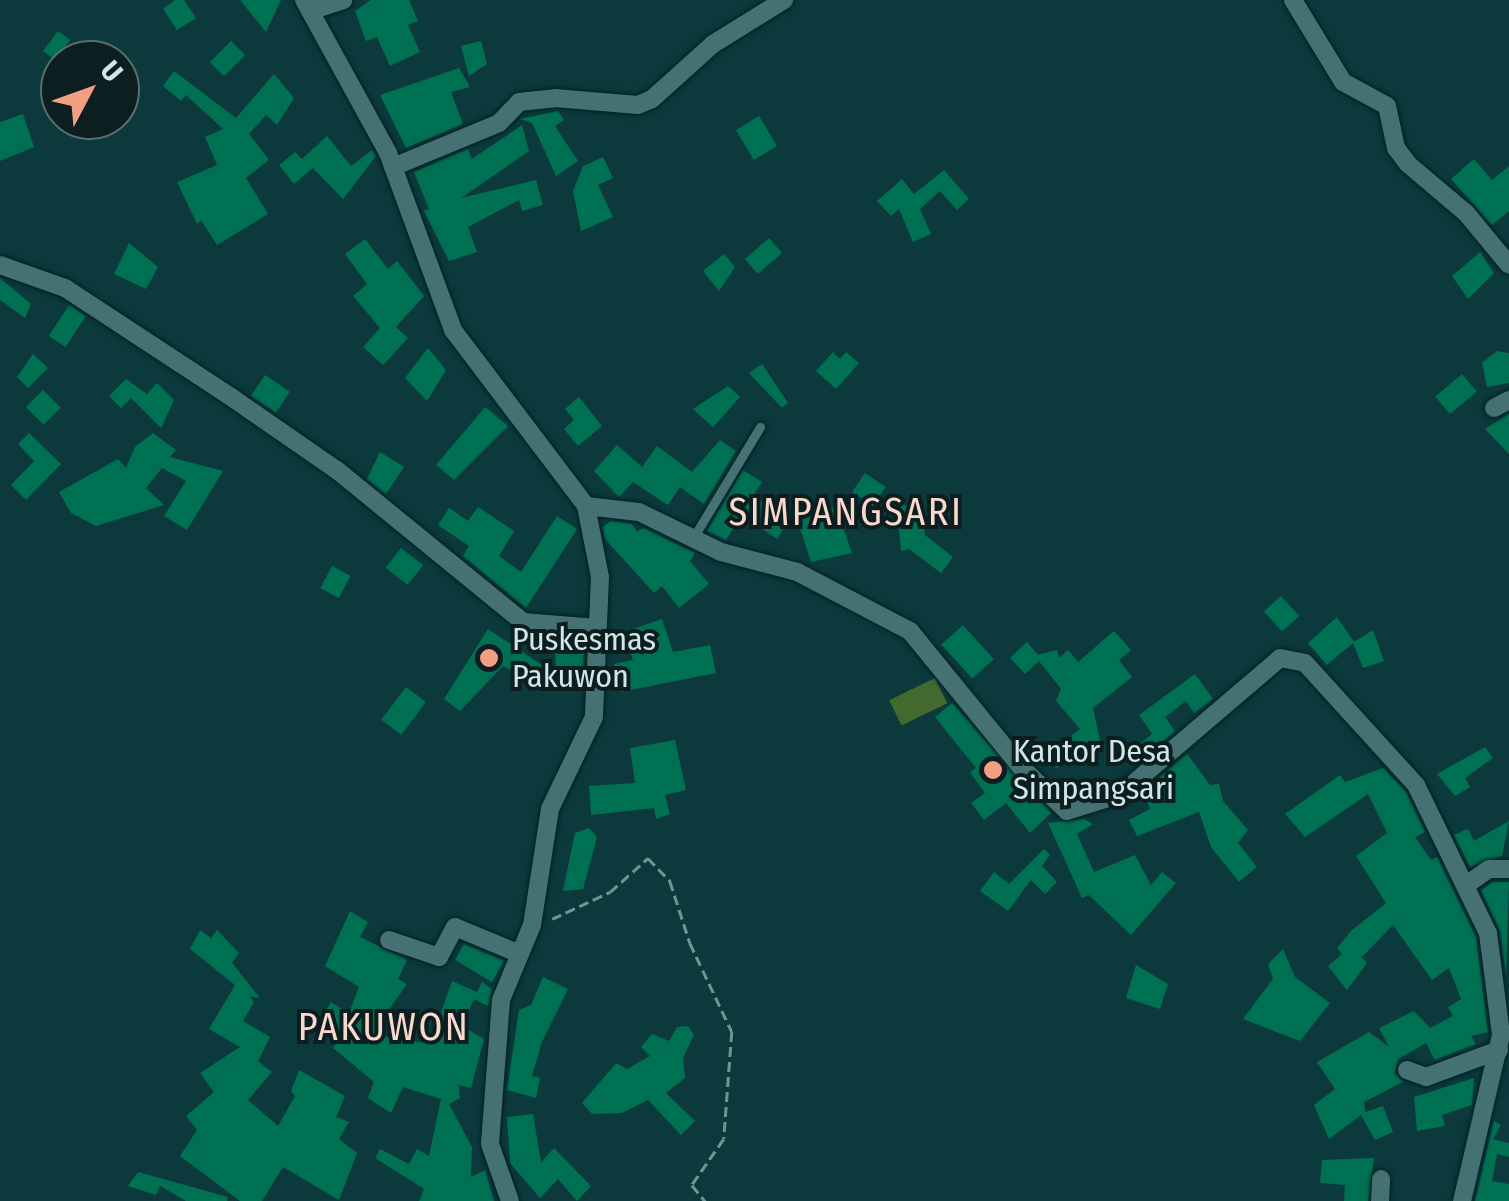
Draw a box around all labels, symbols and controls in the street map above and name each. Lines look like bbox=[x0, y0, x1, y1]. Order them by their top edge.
north arrow bbox=[40, 40, 140, 140]
text: U bbox=[94, 54, 129, 88]
district label: SIMPANGSARI bbox=[728, 490, 964, 536]
place label: Puskesmas Pakuwon bbox=[512, 621, 656, 696]
marker: Puskesmas Pakuwon bbox=[476, 645, 502, 671]
place label: Kantor Desa Simpangsari bbox=[1013, 733, 1174, 808]
marker: Kantor Desa Simpangsari bbox=[982, 759, 1004, 781]
district label: PAKUWON bbox=[298, 1005, 470, 1051]

